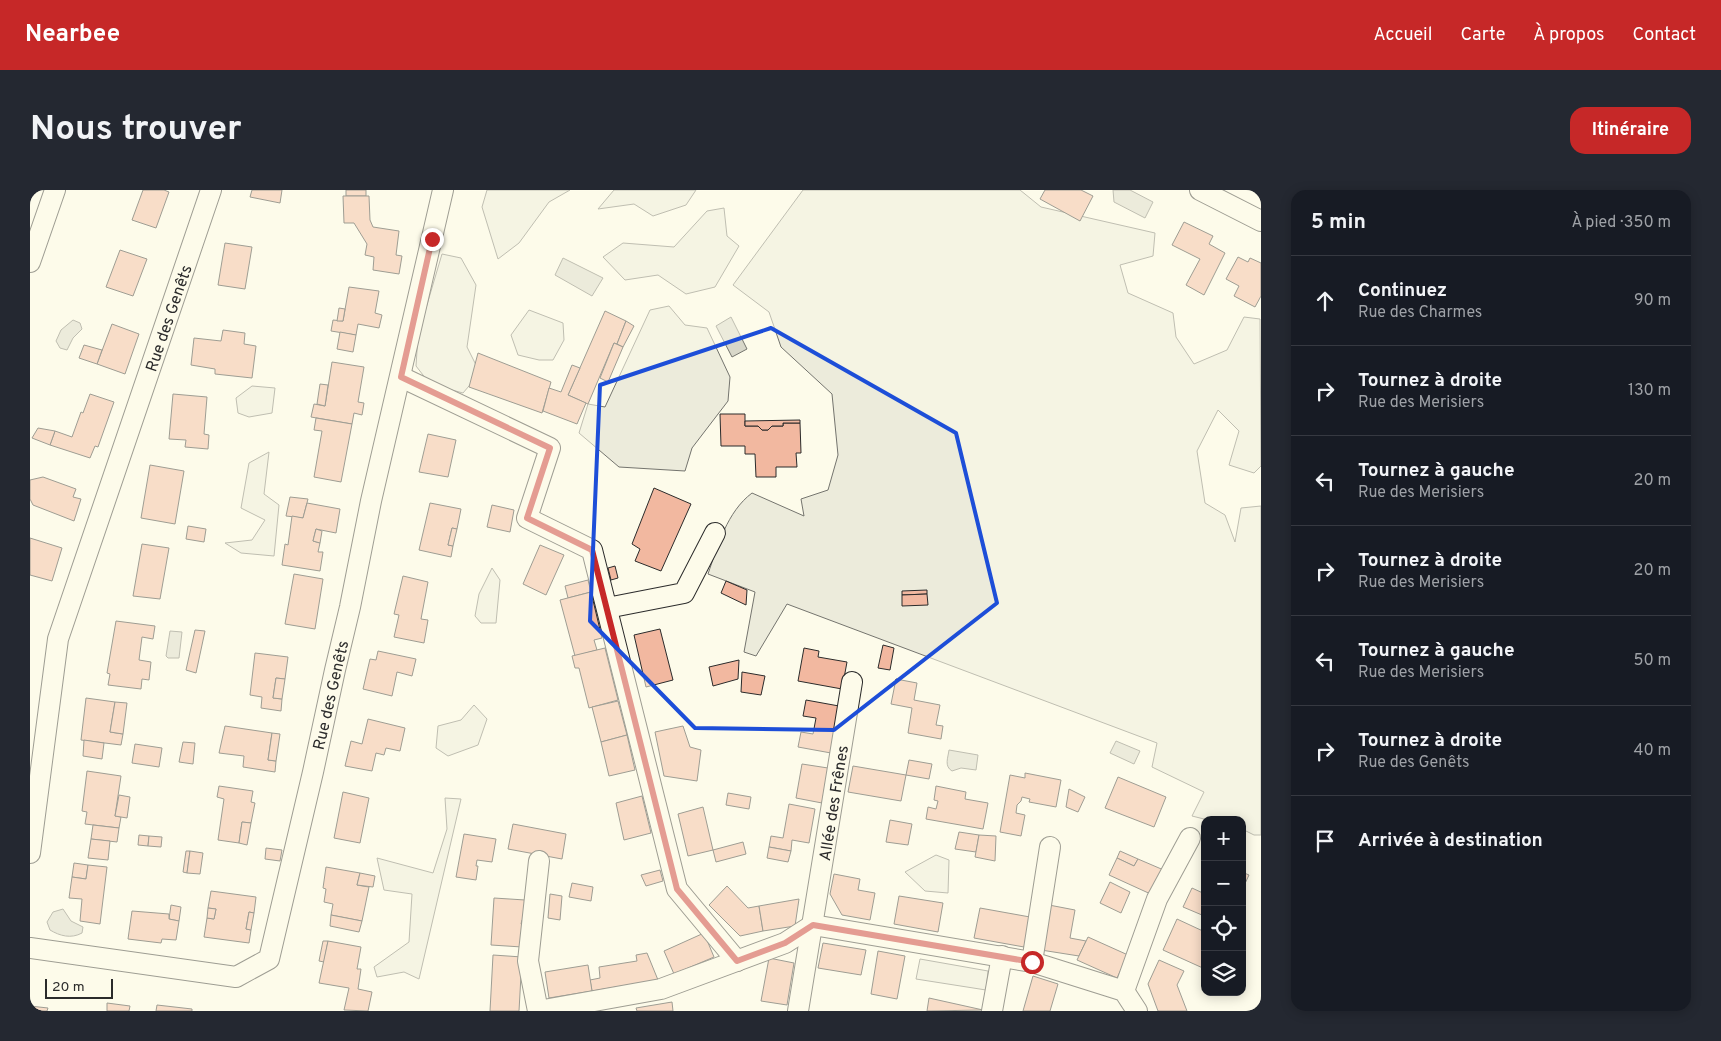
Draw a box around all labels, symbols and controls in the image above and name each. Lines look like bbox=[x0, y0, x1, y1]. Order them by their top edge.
text: Nearbee bbox=[25, 20, 120, 50]
text: Accueil bbox=[1373, 24, 1432, 47]
text: Carte bbox=[1460, 24, 1505, 47]
text: À propos bbox=[1533, 24, 1604, 47]
text: Contact bbox=[1632, 24, 1696, 47]
button: Itinéraire bbox=[1570, 107, 1691, 154]
text: Nous trouver bbox=[30, 108, 242, 152]
text: 5 min bbox=[1311, 209, 1366, 236]
text: À pied · 350 m bbox=[1571, 213, 1671, 233]
route end bbox=[421, 228, 444, 251]
street label: Rue des Genêts bbox=[142, 263, 198, 375]
text: Continuez bbox=[1358, 279, 1447, 303]
icon: ahead bbox=[1311, 287, 1339, 315]
text: 90 m bbox=[1634, 291, 1671, 311]
text: Rue des Charmes bbox=[1358, 303, 1482, 323]
text: Tournez à droite bbox=[1358, 369, 1502, 393]
icon: right bbox=[1311, 377, 1339, 405]
text: 130 m bbox=[1628, 381, 1671, 401]
text: Rue des Merisiers bbox=[1358, 393, 1484, 413]
text: Tournez à gauche bbox=[1358, 459, 1515, 483]
icon: left bbox=[1311, 467, 1339, 495]
text: 20 m bbox=[1634, 471, 1671, 491]
text: Rue des Merisiers bbox=[1358, 483, 1484, 503]
text: Tournez à droite bbox=[1358, 549, 1502, 573]
icon: right bbox=[1311, 557, 1339, 585]
text: 20 m bbox=[1634, 561, 1671, 581]
text: Rue des Merisiers bbox=[1358, 573, 1484, 593]
street label: Rue des Genêts bbox=[310, 639, 354, 752]
text: Tournez à gauche bbox=[1358, 639, 1515, 663]
icon: left bbox=[1311, 647, 1339, 675]
text: 50 m bbox=[1634, 651, 1671, 671]
text: Rue des Merisiers bbox=[1358, 663, 1484, 683]
text: Tournez à droite bbox=[1358, 729, 1502, 753]
icon: right bbox=[1311, 737, 1339, 765]
text: 40 m bbox=[1633, 741, 1671, 761]
street label: Allée des Frênes bbox=[816, 744, 854, 863]
text: Rue des Genêts bbox=[1358, 753, 1470, 773]
map controls bbox=[1201, 816, 1246, 996]
button: + bbox=[1201, 816, 1246, 861]
icon: arrive bbox=[1311, 827, 1339, 855]
text: Arrivée à destination bbox=[1358, 829, 1543, 853]
button: − bbox=[1201, 861, 1246, 906]
button: locate bbox=[1201, 906, 1246, 951]
route start bbox=[1021, 951, 1044, 974]
button: layers bbox=[1201, 951, 1246, 996]
scale bar bbox=[45, 976, 112, 999]
text: 20 m bbox=[52, 979, 85, 996]

